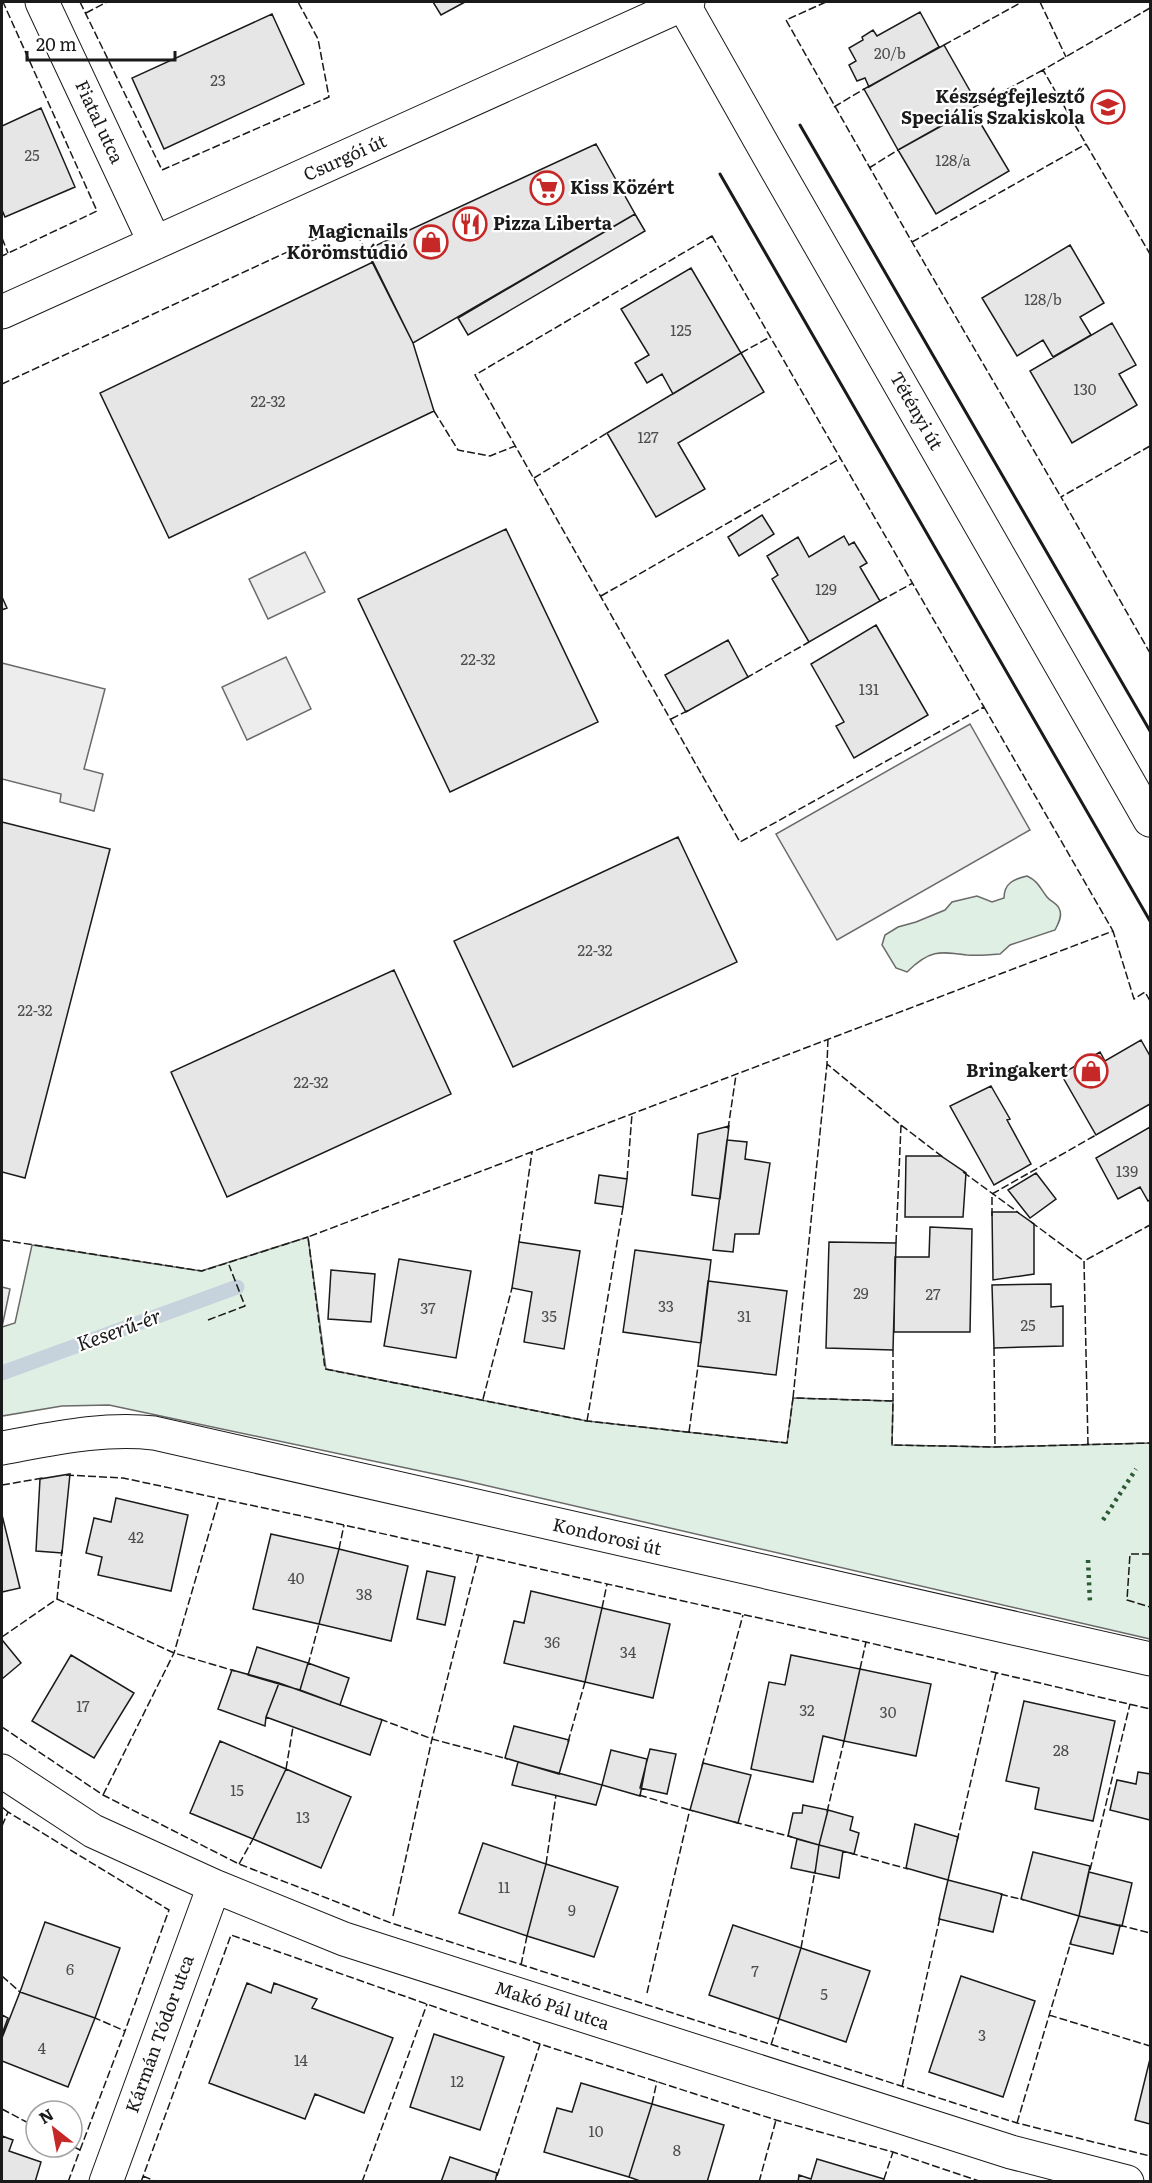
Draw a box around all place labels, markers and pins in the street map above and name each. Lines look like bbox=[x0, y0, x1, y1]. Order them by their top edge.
place label: Készségfejlesztő Speciális Szakiskola bbox=[901, 82, 1086, 130]
school or university icon: Készségfejlesztő Speciális Szakiskola bbox=[1090, 89, 1126, 125]
supermarket icon: Kiss Közért bbox=[529, 170, 565, 206]
place label: Kiss Közért bbox=[570, 173, 674, 200]
restaurant icon: Pizza Liberta bbox=[452, 206, 488, 242]
place label: Pizza Liberta bbox=[493, 209, 613, 236]
place label: Magicnails Körömstúdió bbox=[286, 217, 408, 265]
shop icon: Magicnails Körömstúdió bbox=[413, 224, 449, 260]
shop icon: Bringakert bbox=[1073, 1053, 1109, 1089]
place label: Bringakert bbox=[966, 1056, 1068, 1083]

